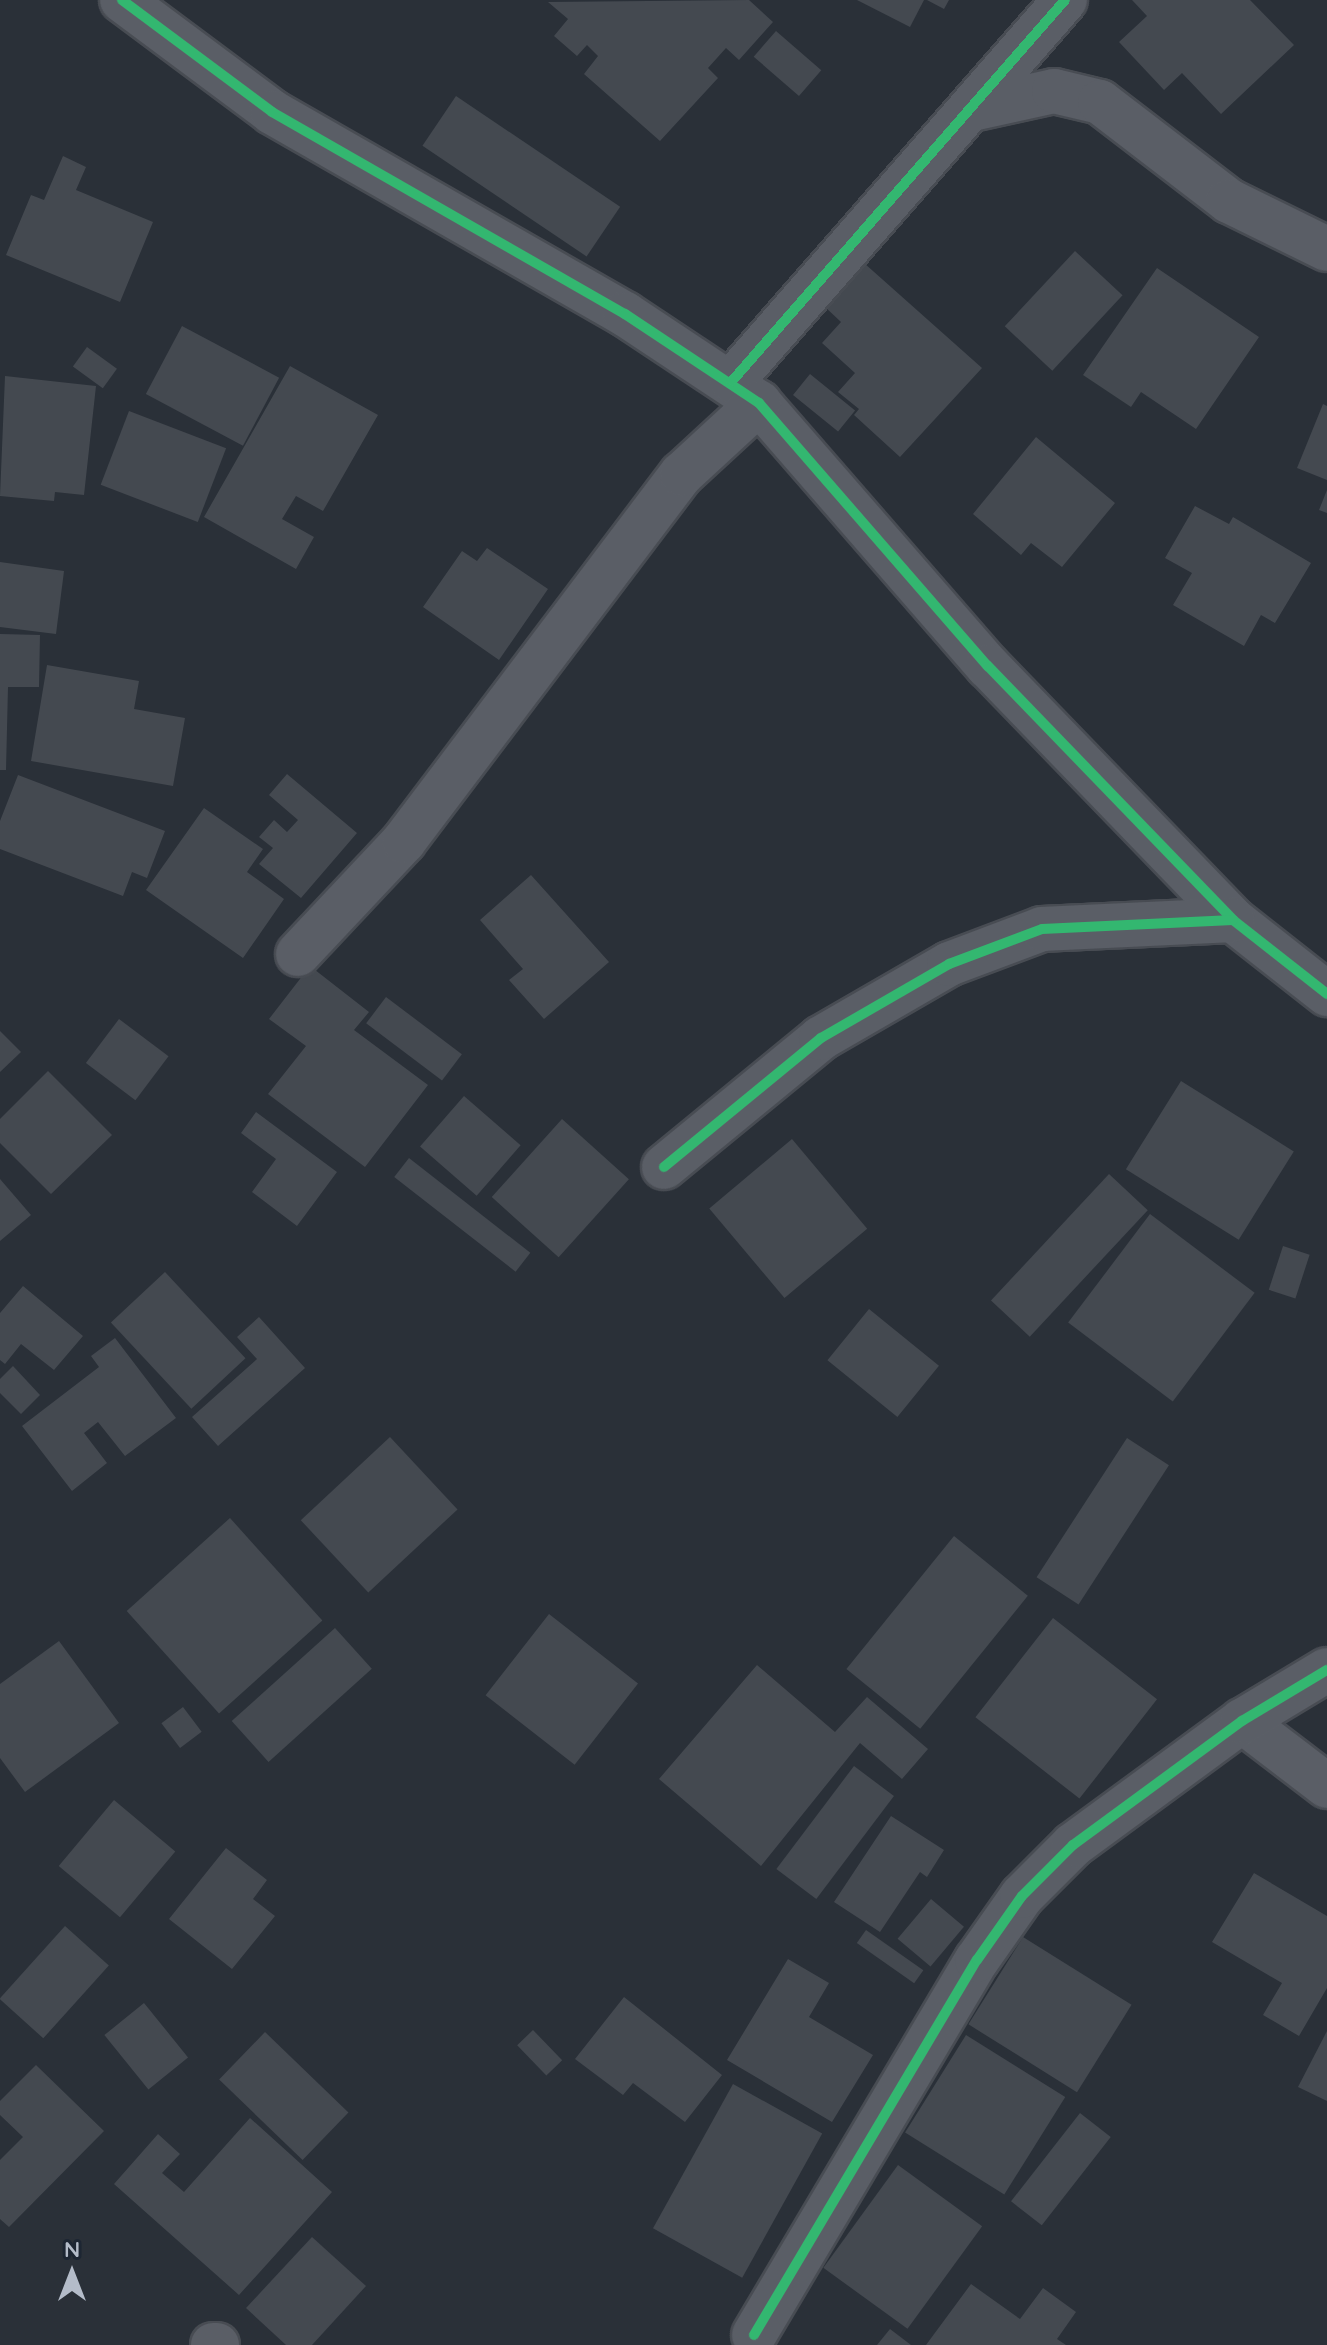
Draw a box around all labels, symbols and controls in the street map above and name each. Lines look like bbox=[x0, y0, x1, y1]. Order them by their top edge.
north arrow bbox=[32, 2233, 112, 2313]
text: N bbox=[64, 2235, 80, 2263]

